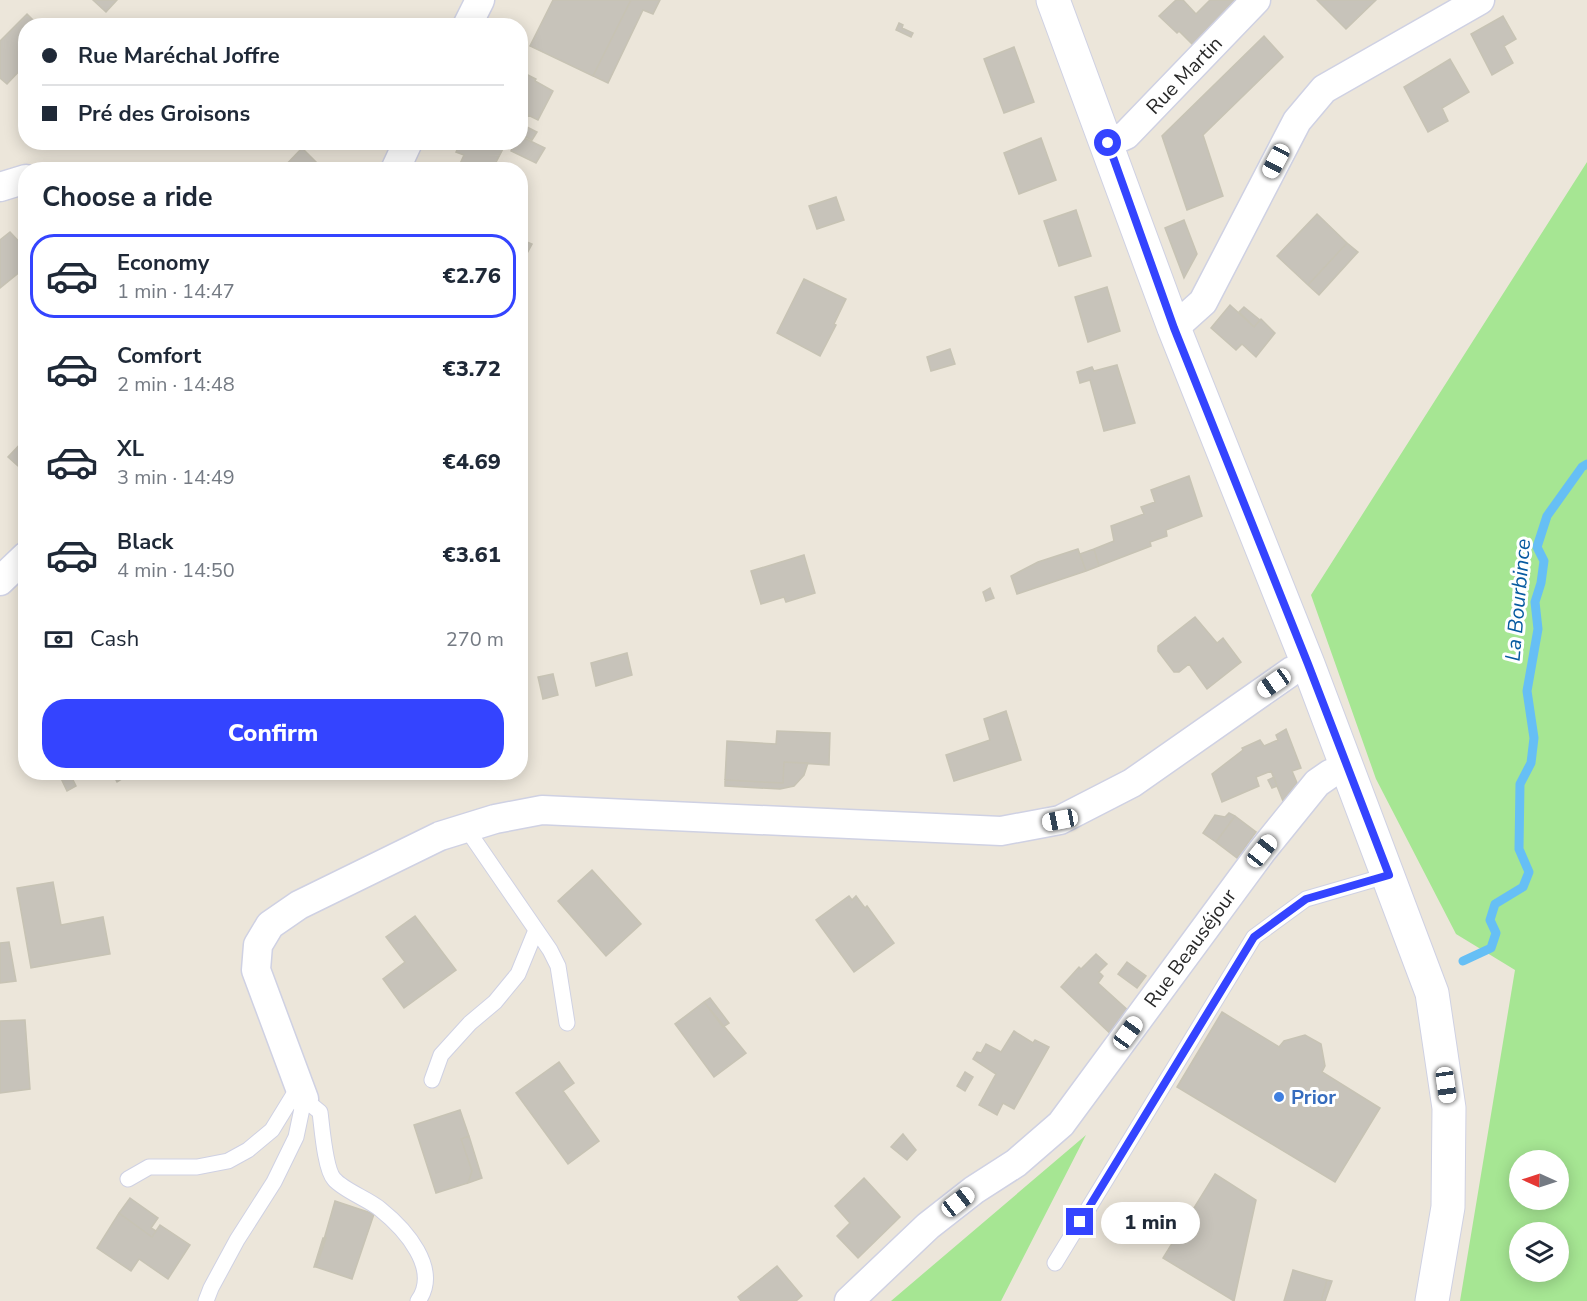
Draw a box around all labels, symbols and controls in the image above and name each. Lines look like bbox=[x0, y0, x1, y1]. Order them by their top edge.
street label: Rue Martin bbox=[1140, 30, 1228, 120]
text: Rue Maréchal Joffre bbox=[78, 41, 280, 71]
text: Pré des Groisons bbox=[78, 99, 250, 129]
route start bbox=[1094, 129, 1121, 156]
car bbox=[1260, 141, 1292, 181]
text: Choose a ride bbox=[42, 179, 213, 216]
text: Economy bbox=[117, 248, 209, 278]
icon: car bbox=[45, 249, 99, 303]
text: €2.76 bbox=[442, 261, 501, 291]
text: 1 min · 14:47 bbox=[117, 278, 235, 305]
text: Comfort bbox=[117, 341, 201, 371]
icon: car bbox=[45, 342, 99, 396]
text: €3.72 bbox=[442, 354, 501, 384]
text: 2 min · 14:48 bbox=[117, 371, 235, 398]
text: XL bbox=[117, 434, 144, 464]
icon: car bbox=[45, 435, 99, 489]
text: €4.69 bbox=[442, 447, 501, 477]
text: 3 min · 14:49 bbox=[117, 464, 235, 491]
text: Black bbox=[117, 527, 173, 557]
icon: car bbox=[45, 528, 99, 582]
water label: La Bourbince bbox=[1499, 538, 1537, 662]
text: €3.61 bbox=[442, 540, 501, 570]
text: 4 min · 14:50 bbox=[117, 557, 235, 584]
icon: cash bbox=[42, 623, 75, 656]
text: Cash bbox=[90, 624, 139, 654]
text: 270 m bbox=[446, 626, 504, 653]
car bbox=[1254, 665, 1294, 701]
button: Confirm bbox=[42, 699, 504, 768]
car bbox=[1041, 808, 1079, 832]
car bbox=[1244, 831, 1280, 871]
street label: Rue Beauséjour bbox=[1138, 883, 1243, 1013]
car bbox=[1110, 1013, 1146, 1053]
car bbox=[1435, 1066, 1457, 1104]
place label: Prior bbox=[1291, 1084, 1336, 1111]
marker: Prior bbox=[1272, 1090, 1286, 1104]
north arrow bbox=[1509, 1150, 1569, 1210]
map controls bbox=[1509, 1150, 1569, 1282]
car bbox=[938, 1184, 978, 1220]
callout: 1 min bbox=[1101, 1201, 1200, 1243]
route end bbox=[1066, 1208, 1093, 1235]
text: 1 min bbox=[1124, 1209, 1177, 1236]
button: layers bbox=[1509, 1222, 1569, 1282]

